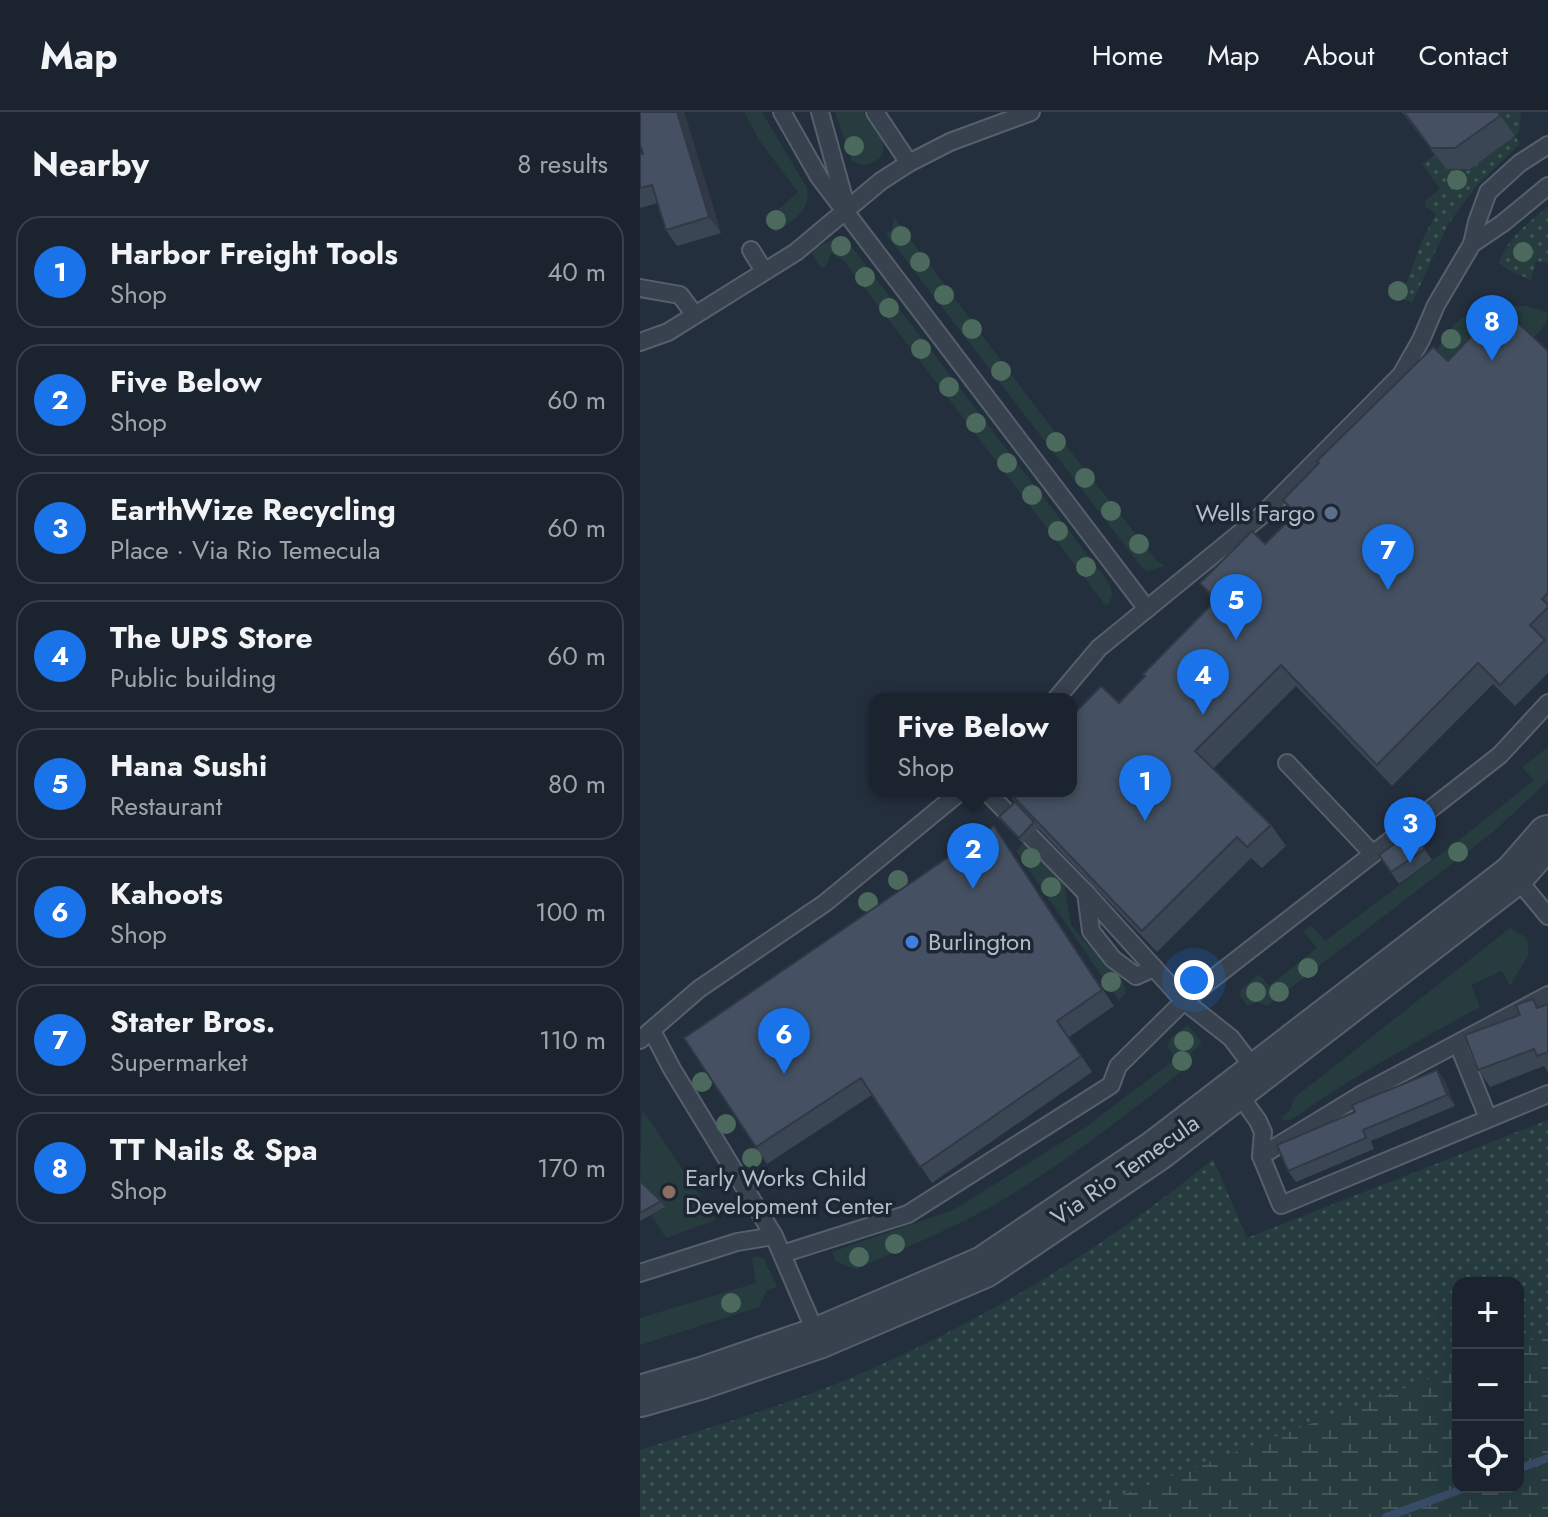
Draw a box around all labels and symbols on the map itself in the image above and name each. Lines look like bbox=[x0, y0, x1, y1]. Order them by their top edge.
pin: 8 bbox=[1466, 295, 1518, 361]
place label: Wells Fargo bbox=[1195, 495, 1315, 530]
marker: Wells Fargo bbox=[1322, 504, 1340, 522]
pin: 7 bbox=[1362, 524, 1414, 590]
pin: 5 bbox=[1210, 574, 1262, 640]
pin: 4 bbox=[1177, 649, 1229, 715]
pin: 1 bbox=[1119, 755, 1171, 821]
pin: 3 bbox=[1384, 797, 1436, 863]
pin: 2 bbox=[947, 823, 999, 889]
place label: Burlington bbox=[928, 924, 1032, 959]
marker: Burlington bbox=[903, 933, 921, 951]
your location bbox=[1174, 960, 1214, 1000]
pin: 6 bbox=[758, 1008, 810, 1074]
street label: Via Rio Temecula bbox=[1043, 1105, 1206, 1234]
place label: Early Works Child Development Center bbox=[685, 1160, 893, 1223]
marker: Early Works Child Development Center bbox=[660, 1183, 678, 1201]

